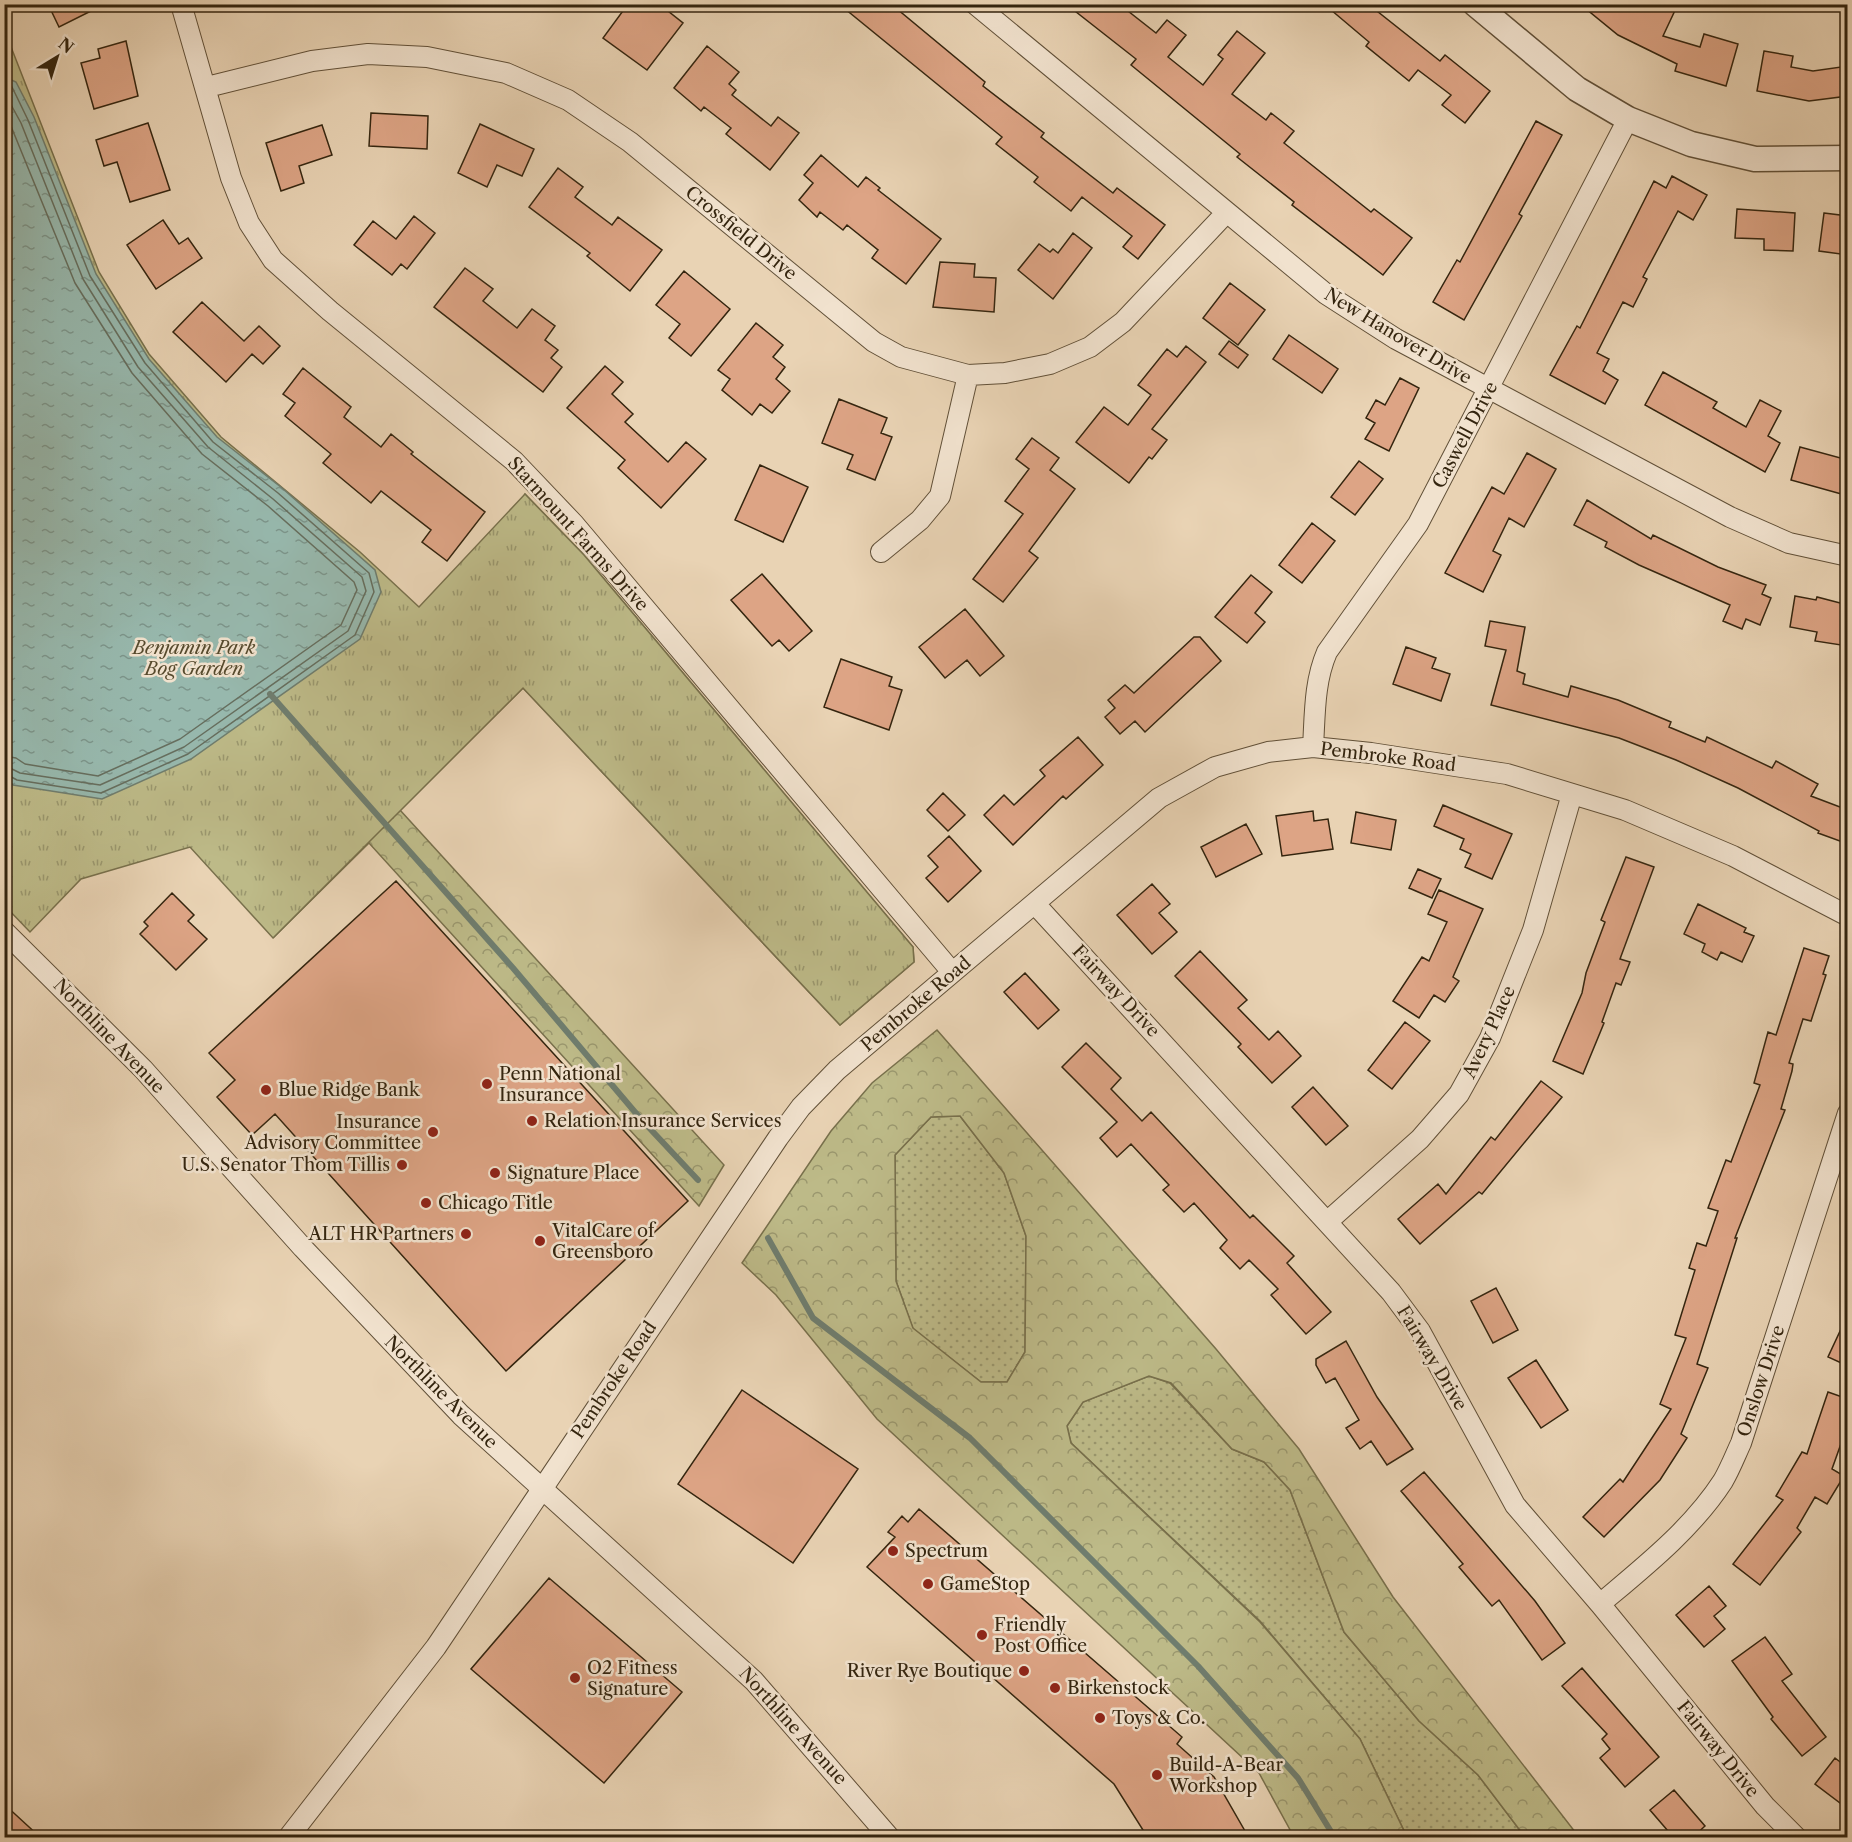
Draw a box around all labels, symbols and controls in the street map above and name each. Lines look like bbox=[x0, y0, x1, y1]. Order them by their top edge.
north arrow bbox=[27, 27, 87, 87]
text: N bbox=[55, 33, 78, 57]
street label: Crossfield Drive bbox=[681, 181, 801, 285]
street label: New Hanover Drive bbox=[1320, 283, 1476, 389]
street label: Caswell Drive bbox=[1428, 378, 1502, 492]
street label: Starmount Farms Drive bbox=[503, 452, 653, 616]
park label: Benjamin Park Bog Garden bbox=[131, 637, 256, 680]
street label: Pembroke Road bbox=[1319, 738, 1457, 776]
street label: Fairway Drive bbox=[1068, 940, 1164, 1042]
street label: Pembroke Road bbox=[857, 952, 975, 1056]
street label: Northline Avenue bbox=[49, 974, 169, 1098]
street label: Avery Place bbox=[1458, 982, 1520, 1083]
place label: Penn National Insurance bbox=[499, 1063, 621, 1106]
marker: Penn National Insurance bbox=[480, 1077, 494, 1091]
place label: Blue Ridge Bank bbox=[278, 1079, 421, 1101]
marker: Blue Ridge Bank bbox=[259, 1083, 273, 1097]
place label: Relation Insurance Services bbox=[544, 1110, 782, 1132]
place label: Insurance Advisory Committee bbox=[243, 1111, 421, 1154]
marker: Relation Insurance Services bbox=[525, 1114, 539, 1128]
marker: Insurance Advisory Committee bbox=[426, 1125, 440, 1139]
place label: U.S. Senator Thom Tillis bbox=[181, 1154, 390, 1176]
marker: U.S. Senator Thom Tillis bbox=[395, 1158, 409, 1172]
place label: Signature Place bbox=[507, 1162, 639, 1184]
marker: Signature Place bbox=[488, 1166, 502, 1180]
place label: Chicago Title bbox=[438, 1192, 553, 1214]
marker: Chicago Title bbox=[419, 1196, 433, 1210]
place label: VitalCare of Greensboro bbox=[551, 1220, 657, 1263]
place label: ALT HR Partners bbox=[307, 1223, 454, 1245]
marker: ALT HR Partners bbox=[459, 1227, 473, 1241]
marker: VitalCare of Greensboro bbox=[533, 1234, 547, 1248]
street label: Fairway Drive bbox=[1392, 1302, 1472, 1414]
street label: Pembroke Road bbox=[567, 1317, 661, 1443]
street label: Onslow Drive bbox=[1733, 1323, 1789, 1439]
street label: Northline Avenue bbox=[380, 1331, 502, 1453]
place label: Spectrum bbox=[905, 1540, 988, 1562]
marker: Spectrum bbox=[886, 1544, 900, 1558]
place label: GameStop bbox=[940, 1573, 1030, 1595]
marker: GameStop bbox=[921, 1577, 935, 1591]
place label: Friendly Post Office bbox=[994, 1614, 1087, 1657]
marker: Friendly Post Office bbox=[975, 1628, 989, 1642]
place label: O2 Fitness Signature bbox=[587, 1657, 678, 1700]
place label: River Rye Boutique bbox=[847, 1660, 1012, 1682]
street label: Northline Avenue bbox=[734, 1663, 852, 1789]
marker: River Rye Boutique bbox=[1017, 1664, 1031, 1678]
marker: O2 Fitness Signature bbox=[568, 1671, 582, 1685]
place label: Birkenstock bbox=[1067, 1677, 1170, 1699]
marker: Birkenstock bbox=[1048, 1681, 1062, 1695]
street label: Fairway Drive bbox=[1672, 1696, 1764, 1802]
place label: Toys & Co. bbox=[1112, 1707, 1206, 1729]
marker: Toys & Co. bbox=[1093, 1711, 1107, 1725]
place label: Build-A-Bear Workshop bbox=[1168, 1754, 1284, 1797]
marker: Build-A-Bear Workshop bbox=[1150, 1768, 1164, 1782]

